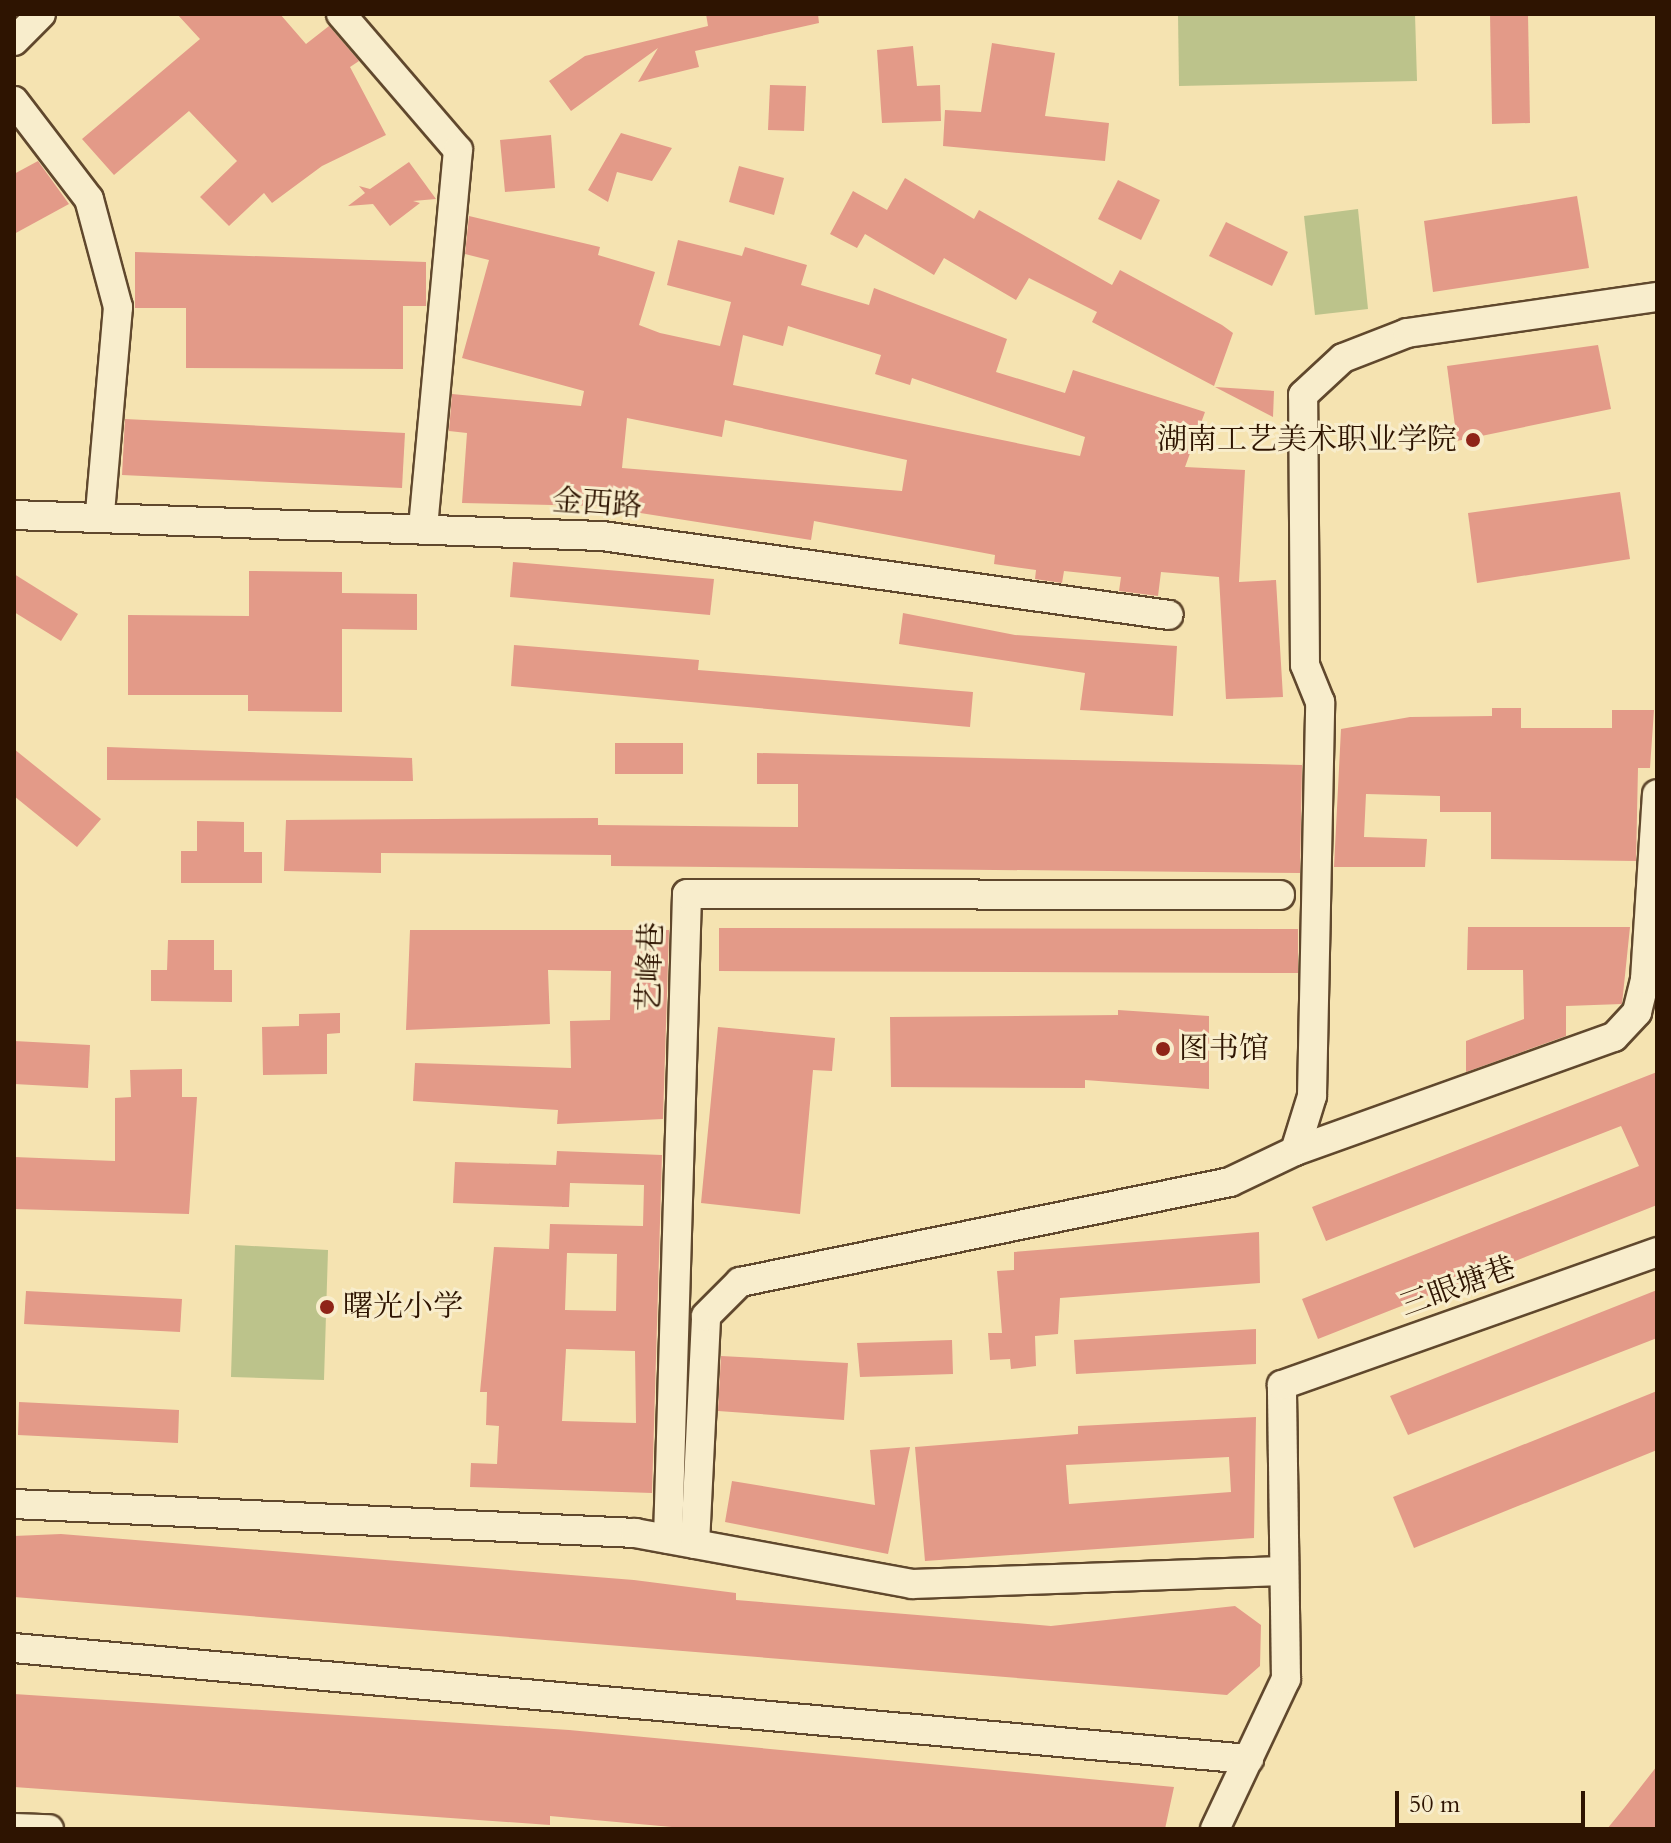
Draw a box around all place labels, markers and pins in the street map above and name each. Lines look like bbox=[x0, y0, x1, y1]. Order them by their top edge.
place label: 湖南工艺美术职业学院 bbox=[1157, 422, 1457, 458]
marker: 湖南工艺美术职业学院 bbox=[1464, 431, 1482, 449]
place label: 图书馆 bbox=[1179, 1031, 1269, 1067]
marker: 图书馆 bbox=[1154, 1040, 1172, 1058]
place label: 曙光小学 bbox=[343, 1289, 463, 1325]
marker: 曙光小学 bbox=[318, 1298, 336, 1316]

